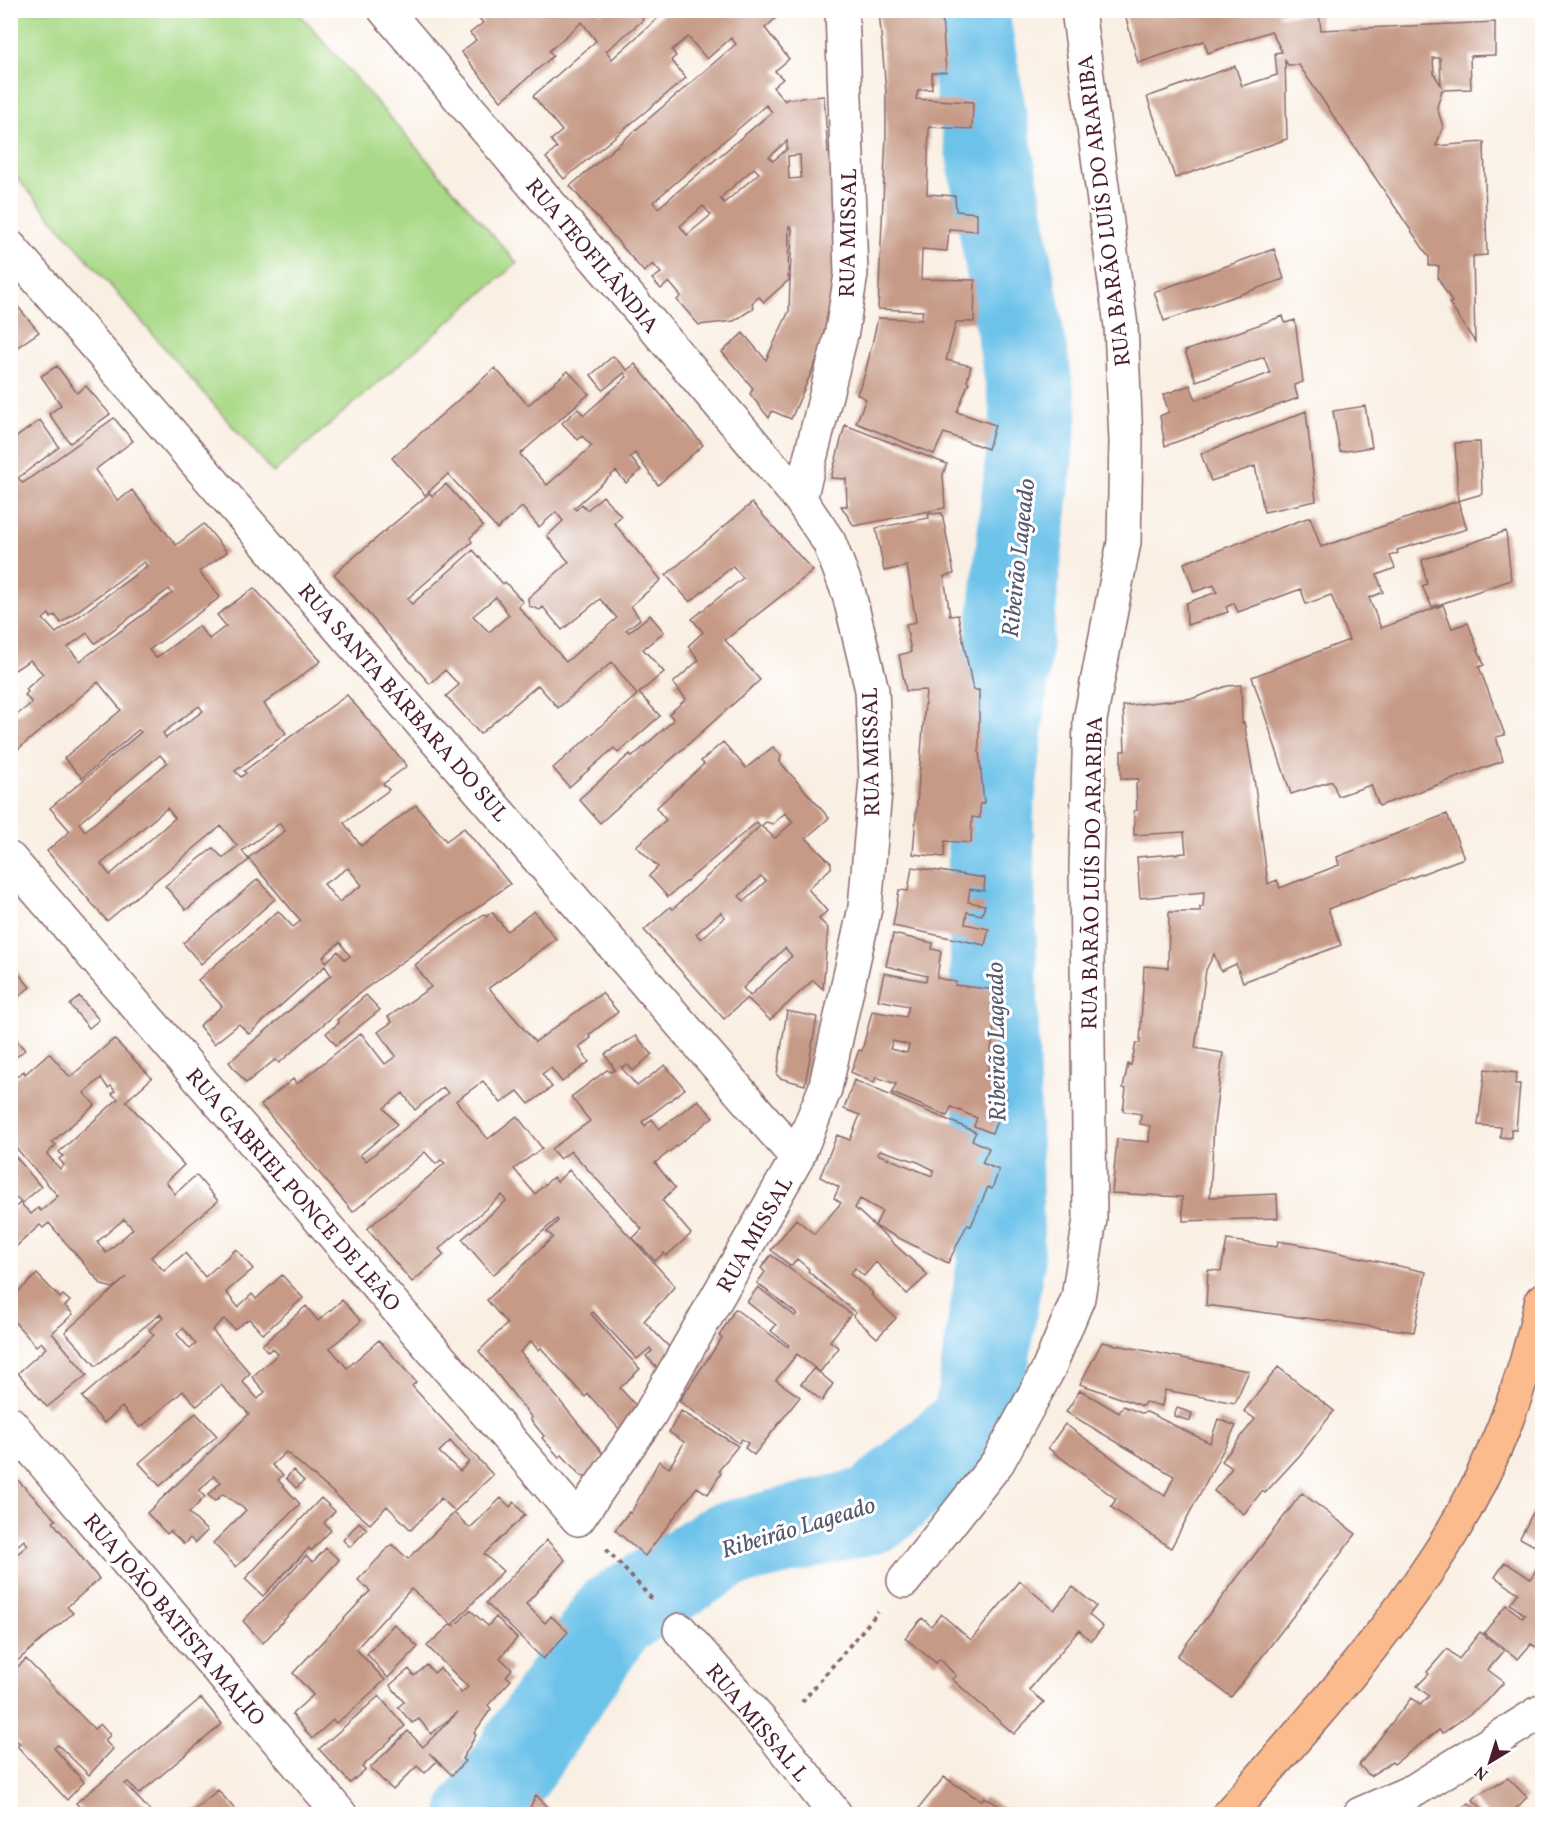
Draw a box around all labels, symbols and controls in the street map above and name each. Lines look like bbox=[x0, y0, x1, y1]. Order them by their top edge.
street label: RUA BARÃO LUÍS DO ARARIBA bbox=[1071, 53, 1140, 368]
street label: RUA MISSAL bbox=[833, 168, 866, 298]
street label: RUA TEOFILÂNDIA bbox=[517, 173, 665, 341]
water label: Ribeirão Lageado bbox=[995, 477, 1045, 639]
street label: RUA SANTA BÁRBARA DO SUL bbox=[290, 578, 515, 830]
street label: RUA MISSAL bbox=[856, 687, 889, 817]
street label: RUA BARÃO LUÍS DO ARARIBA bbox=[1075, 716, 1112, 1030]
water label: Ribeirão Lageado bbox=[980, 962, 1016, 1122]
street label: RUA GABRIEL PONCE DE LEÃO bbox=[178, 1062, 407, 1319]
street label: RUA MISSAL bbox=[710, 1172, 802, 1299]
water label: Ribeirão Lageado bbox=[717, 1489, 880, 1569]
street label: RUA JOÃO BATISTA MALIO bbox=[75, 1508, 271, 1734]
street label: RUA MISSAL L bbox=[697, 1658, 815, 1789]
north arrow bbox=[1460, 1732, 1520, 1792]
text: N bbox=[1470, 1760, 1493, 1784]

